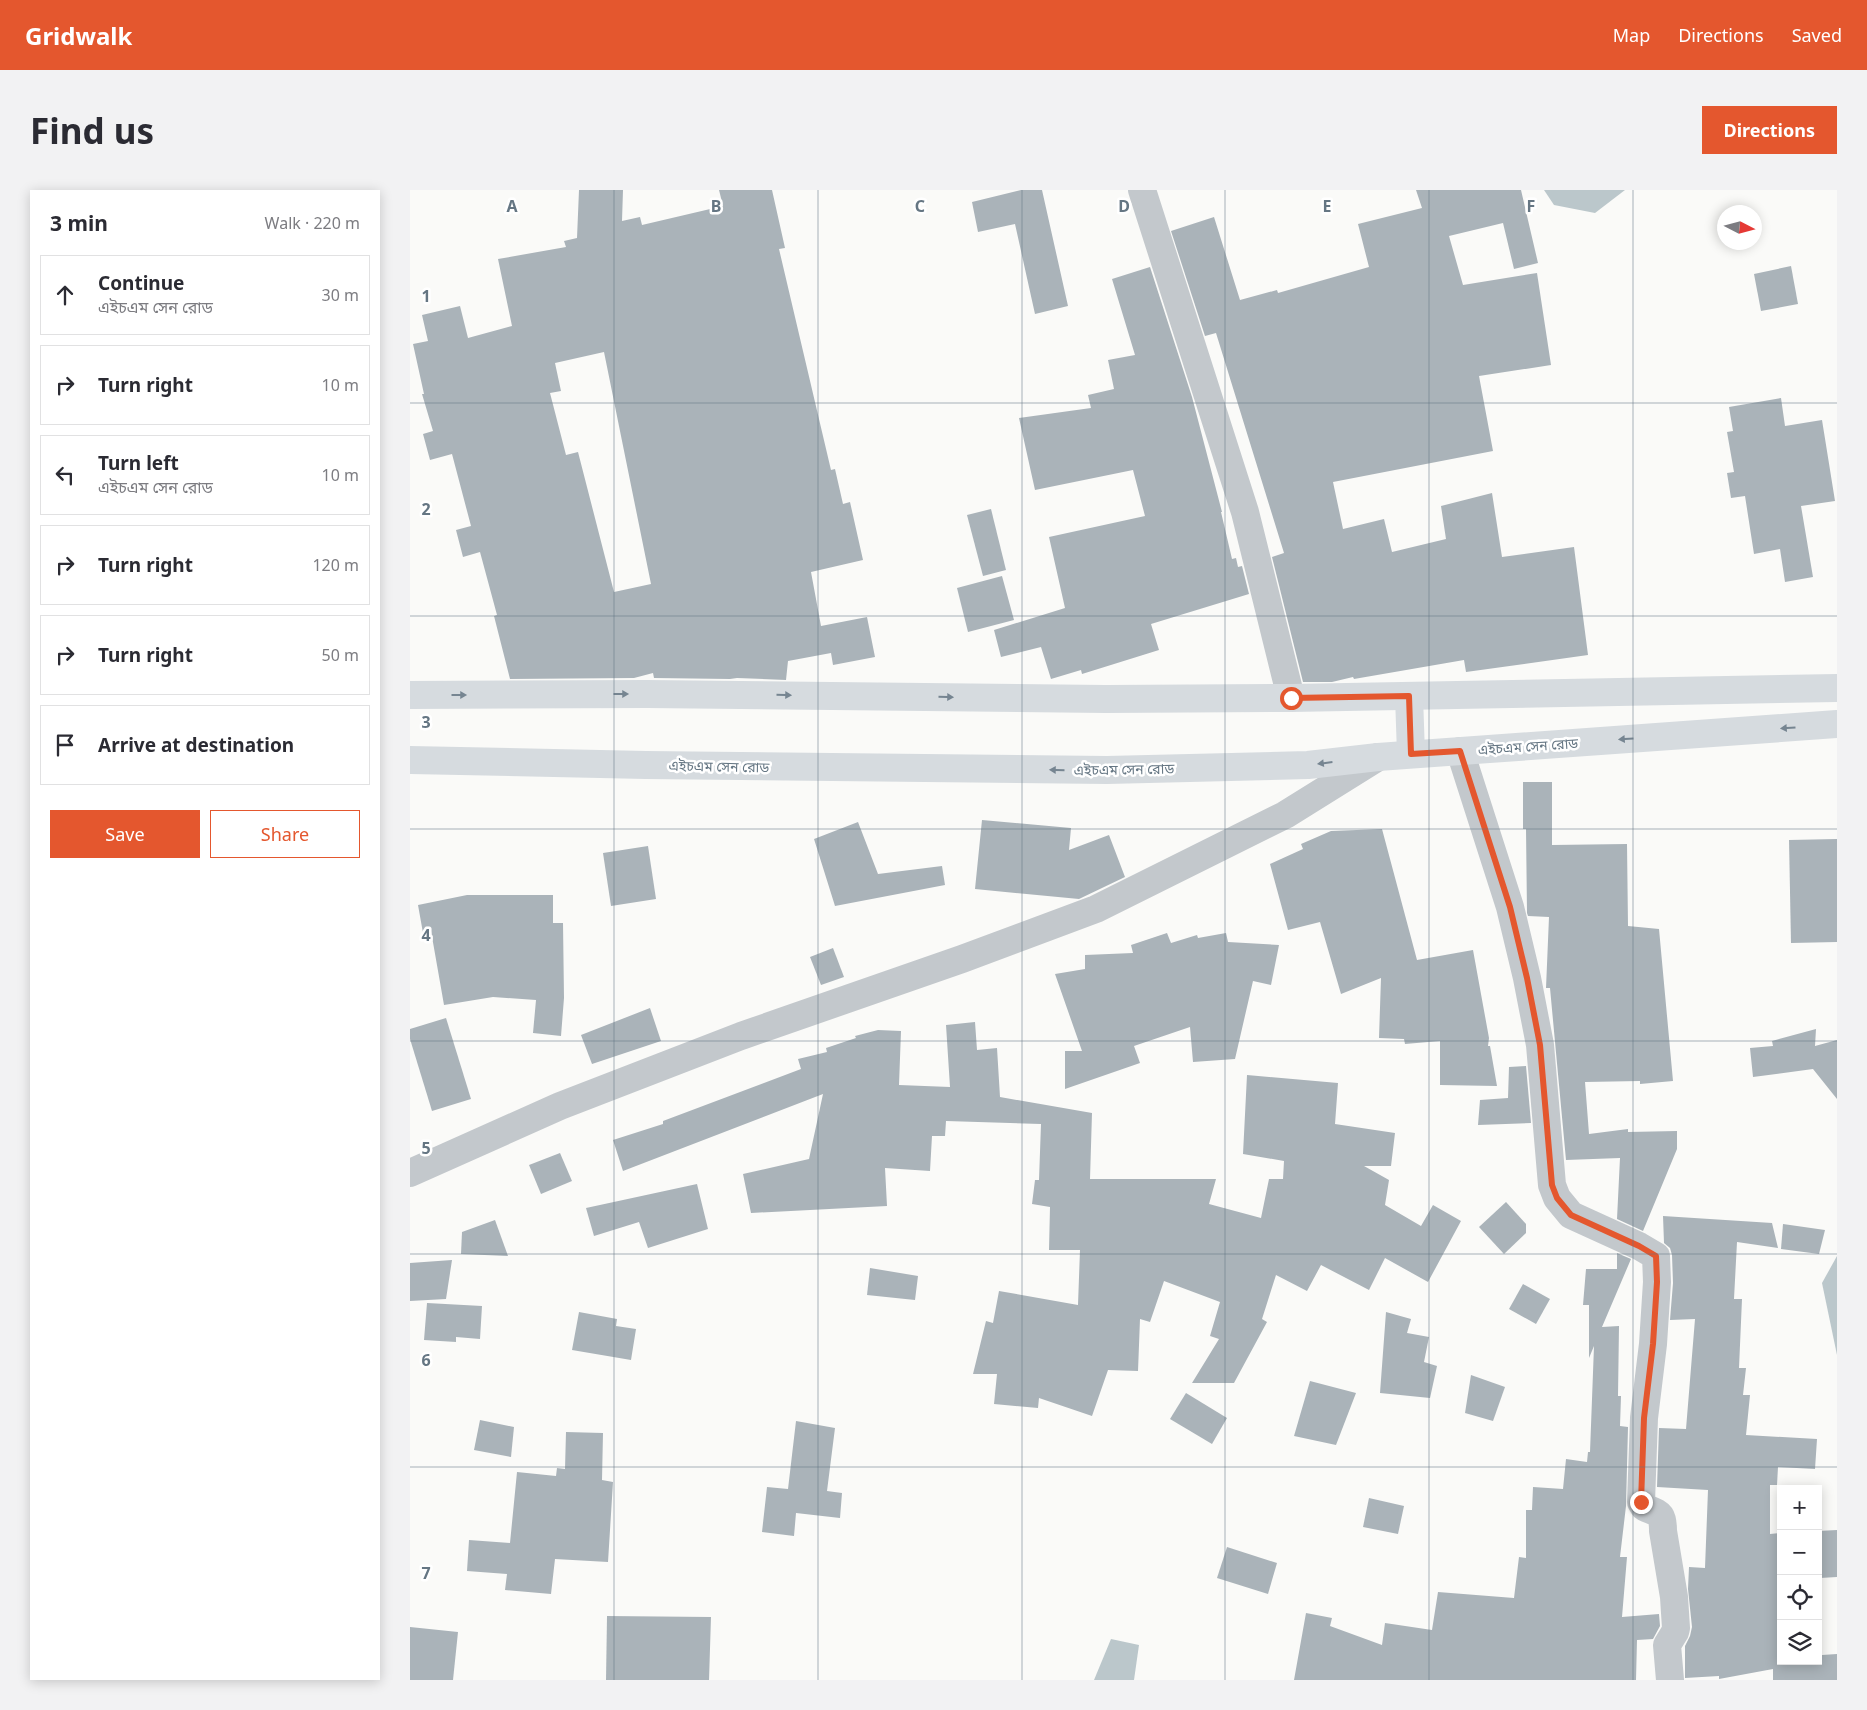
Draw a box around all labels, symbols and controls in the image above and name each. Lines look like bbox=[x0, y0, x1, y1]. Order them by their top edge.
text: Gridwalk bbox=[25, 19, 132, 52]
text: Map bbox=[1613, 23, 1650, 47]
text: Directions bbox=[1678, 23, 1764, 47]
text: Saved bbox=[1792, 23, 1842, 47]
button: Directions bbox=[1702, 106, 1837, 154]
text: Find us bbox=[30, 107, 154, 154]
text: A bbox=[506, 195, 518, 217]
text: B bbox=[711, 195, 721, 217]
text: C bbox=[915, 195, 925, 217]
text: D bbox=[1118, 195, 1130, 217]
text: E bbox=[1323, 195, 1332, 217]
text: F bbox=[1527, 195, 1535, 217]
north arrow bbox=[1717, 205, 1762, 250]
text: 3 min bbox=[50, 209, 108, 237]
text: Walk · 220 m bbox=[265, 212, 360, 234]
text: Continue bbox=[98, 270, 184, 296]
icon: ahead bbox=[51, 281, 79, 309]
text: 30 m bbox=[322, 284, 359, 306]
text: 1 bbox=[421, 285, 431, 307]
text: এইচএম সেন রোড bbox=[98, 296, 213, 318]
icon: right bbox=[51, 371, 79, 399]
text: Turn right bbox=[98, 372, 193, 398]
text: 10 m bbox=[322, 374, 359, 396]
text: Turn left bbox=[98, 450, 179, 476]
icon: left bbox=[51, 461, 79, 489]
text: 10 m bbox=[322, 464, 359, 486]
text: এইচএম সেন রোড bbox=[98, 476, 213, 498]
text: 2 bbox=[421, 498, 431, 520]
icon: right bbox=[51, 551, 79, 579]
text: Turn right bbox=[98, 552, 193, 578]
text: 120 m bbox=[312, 554, 359, 576]
icon: right bbox=[51, 641, 79, 669]
text: Turn right bbox=[98, 642, 193, 668]
text: 50 m bbox=[322, 644, 359, 666]
route start bbox=[1280, 687, 1303, 710]
one-way arrow bbox=[451, 690, 467, 698]
one-way arrow bbox=[613, 690, 629, 698]
one-way arrow bbox=[776, 691, 792, 699]
one-way arrow bbox=[938, 693, 954, 701]
text: 3 bbox=[421, 711, 431, 733]
one-way arrow bbox=[1780, 724, 1796, 732]
icon: arrive bbox=[51, 731, 79, 759]
text: Arrive at destination bbox=[98, 732, 294, 758]
street label: এইচএম সেন রোড bbox=[1477, 733, 1580, 759]
one-way arrow bbox=[1618, 736, 1634, 744]
street label: এইচএম সেন রোড bbox=[669, 756, 770, 776]
street label: এইচএম সেন রোড bbox=[1074, 759, 1175, 779]
one-way arrow bbox=[1316, 759, 1332, 767]
one-way arrow bbox=[1049, 766, 1065, 774]
button: Save bbox=[50, 810, 200, 858]
button: Share bbox=[210, 810, 360, 858]
text: 4 bbox=[421, 924, 431, 946]
text: 5 bbox=[421, 1137, 431, 1159]
text: 6 bbox=[421, 1349, 431, 1371]
map controls bbox=[1777, 1485, 1822, 1665]
button: + bbox=[1777, 1485, 1822, 1530]
route end bbox=[1630, 1491, 1653, 1514]
button: − bbox=[1777, 1530, 1822, 1575]
text: 7 bbox=[421, 1562, 431, 1584]
button: locate bbox=[1777, 1575, 1822, 1620]
button: layers bbox=[1777, 1620, 1822, 1665]

